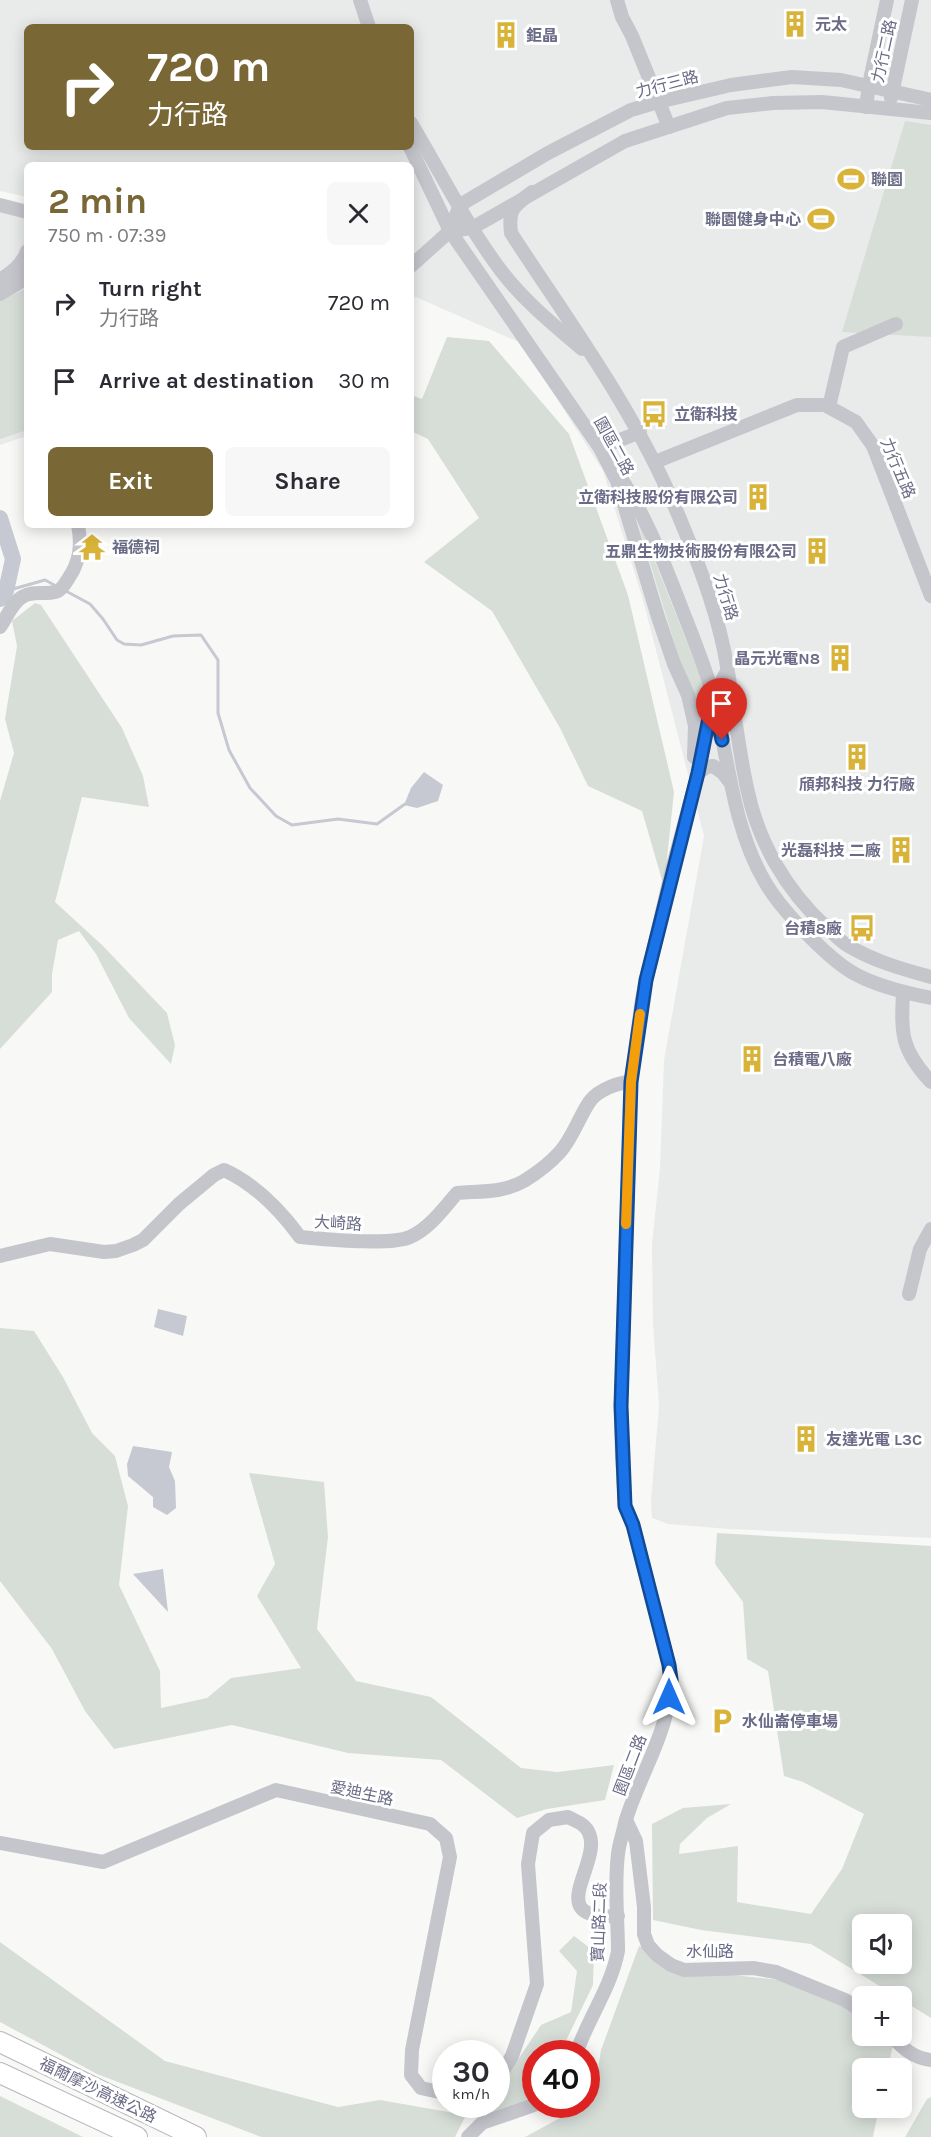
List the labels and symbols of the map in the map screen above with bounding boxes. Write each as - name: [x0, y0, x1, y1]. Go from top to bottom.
- building icon: 元太: [780, 9, 810, 39]
- place label: 元太: [815, 15, 847, 34]
- street label: 力行二路: [868, 18, 900, 84]
- building icon: 鉅晶: [491, 20, 521, 50]
- place label: 鉅晶: [526, 26, 558, 45]
- street label: 力行三路: [634, 67, 700, 101]
- sports icon: 聯園: [836, 164, 866, 194]
- place label: 聯園: [871, 170, 903, 189]
- sports icon: 聯園健身中心: [806, 204, 836, 234]
- place label: 聯園健身中心: [705, 210, 801, 229]
- bus stop icon: 立衛科技: [639, 399, 669, 429]
- place label: 立衛科技: [674, 405, 738, 424]
- street label: 園區二路: [590, 413, 638, 479]
- street label: 力行五路: [877, 435, 919, 501]
- building icon: 立衛科技股份有限公司: [743, 482, 773, 512]
- place label: 立衛科技股份有限公司: [578, 488, 738, 507]
- temple icon: 福德祠: [77, 532, 107, 562]
- building icon: 五鼎生物技術股份有限公司: [802, 536, 832, 566]
- place label: 福德祠: [112, 538, 160, 557]
- place label: 五鼎生物技術股份有限公司: [605, 542, 797, 561]
- street label: 力行路: [710, 571, 742, 623]
- building icon: 晶元光電N8: [825, 643, 855, 673]
- place label: 晶元光電N8: [734, 649, 820, 668]
- pin: [696, 678, 747, 740]
- building icon: 頎邦科技 力行廠: [842, 742, 872, 772]
- place label: 頎邦科技 力行廠: [799, 775, 915, 794]
- building icon: 光磊科技 二廠: [886, 835, 916, 865]
- place label: 光磊科技 二廠: [781, 841, 881, 860]
- bus stop icon: 台積8廠: [847, 913, 877, 943]
- place label: 台積8廠: [784, 919, 842, 938]
- building icon: 台積電八廠: [737, 1044, 767, 1074]
- place label: 台積電八廠: [772, 1050, 852, 1069]
- street label: 大崎路: [314, 1212, 362, 1234]
- building icon: 友達光電 L3C: [791, 1424, 821, 1454]
- place label: 友達光電 L3C: [826, 1430, 922, 1449]
- position arrow: [637, 1665, 701, 1729]
- parking icon: 水仙崙停車場: [707, 1706, 737, 1736]
- place label: 水仙崙停車場: [742, 1712, 838, 1731]
- street label: 園區二路: [610, 1732, 650, 1798]
- street label: 愛迪生路: [329, 1777, 395, 1809]
- street label: 寶山路二段: [588, 1882, 610, 1962]
- street label: 水仙路: [686, 1942, 734, 1961]
- speed limit sign: 40: [522, 2040, 600, 2118]
- street label: 福爾摩沙高速公路: [36, 2053, 160, 2127]

